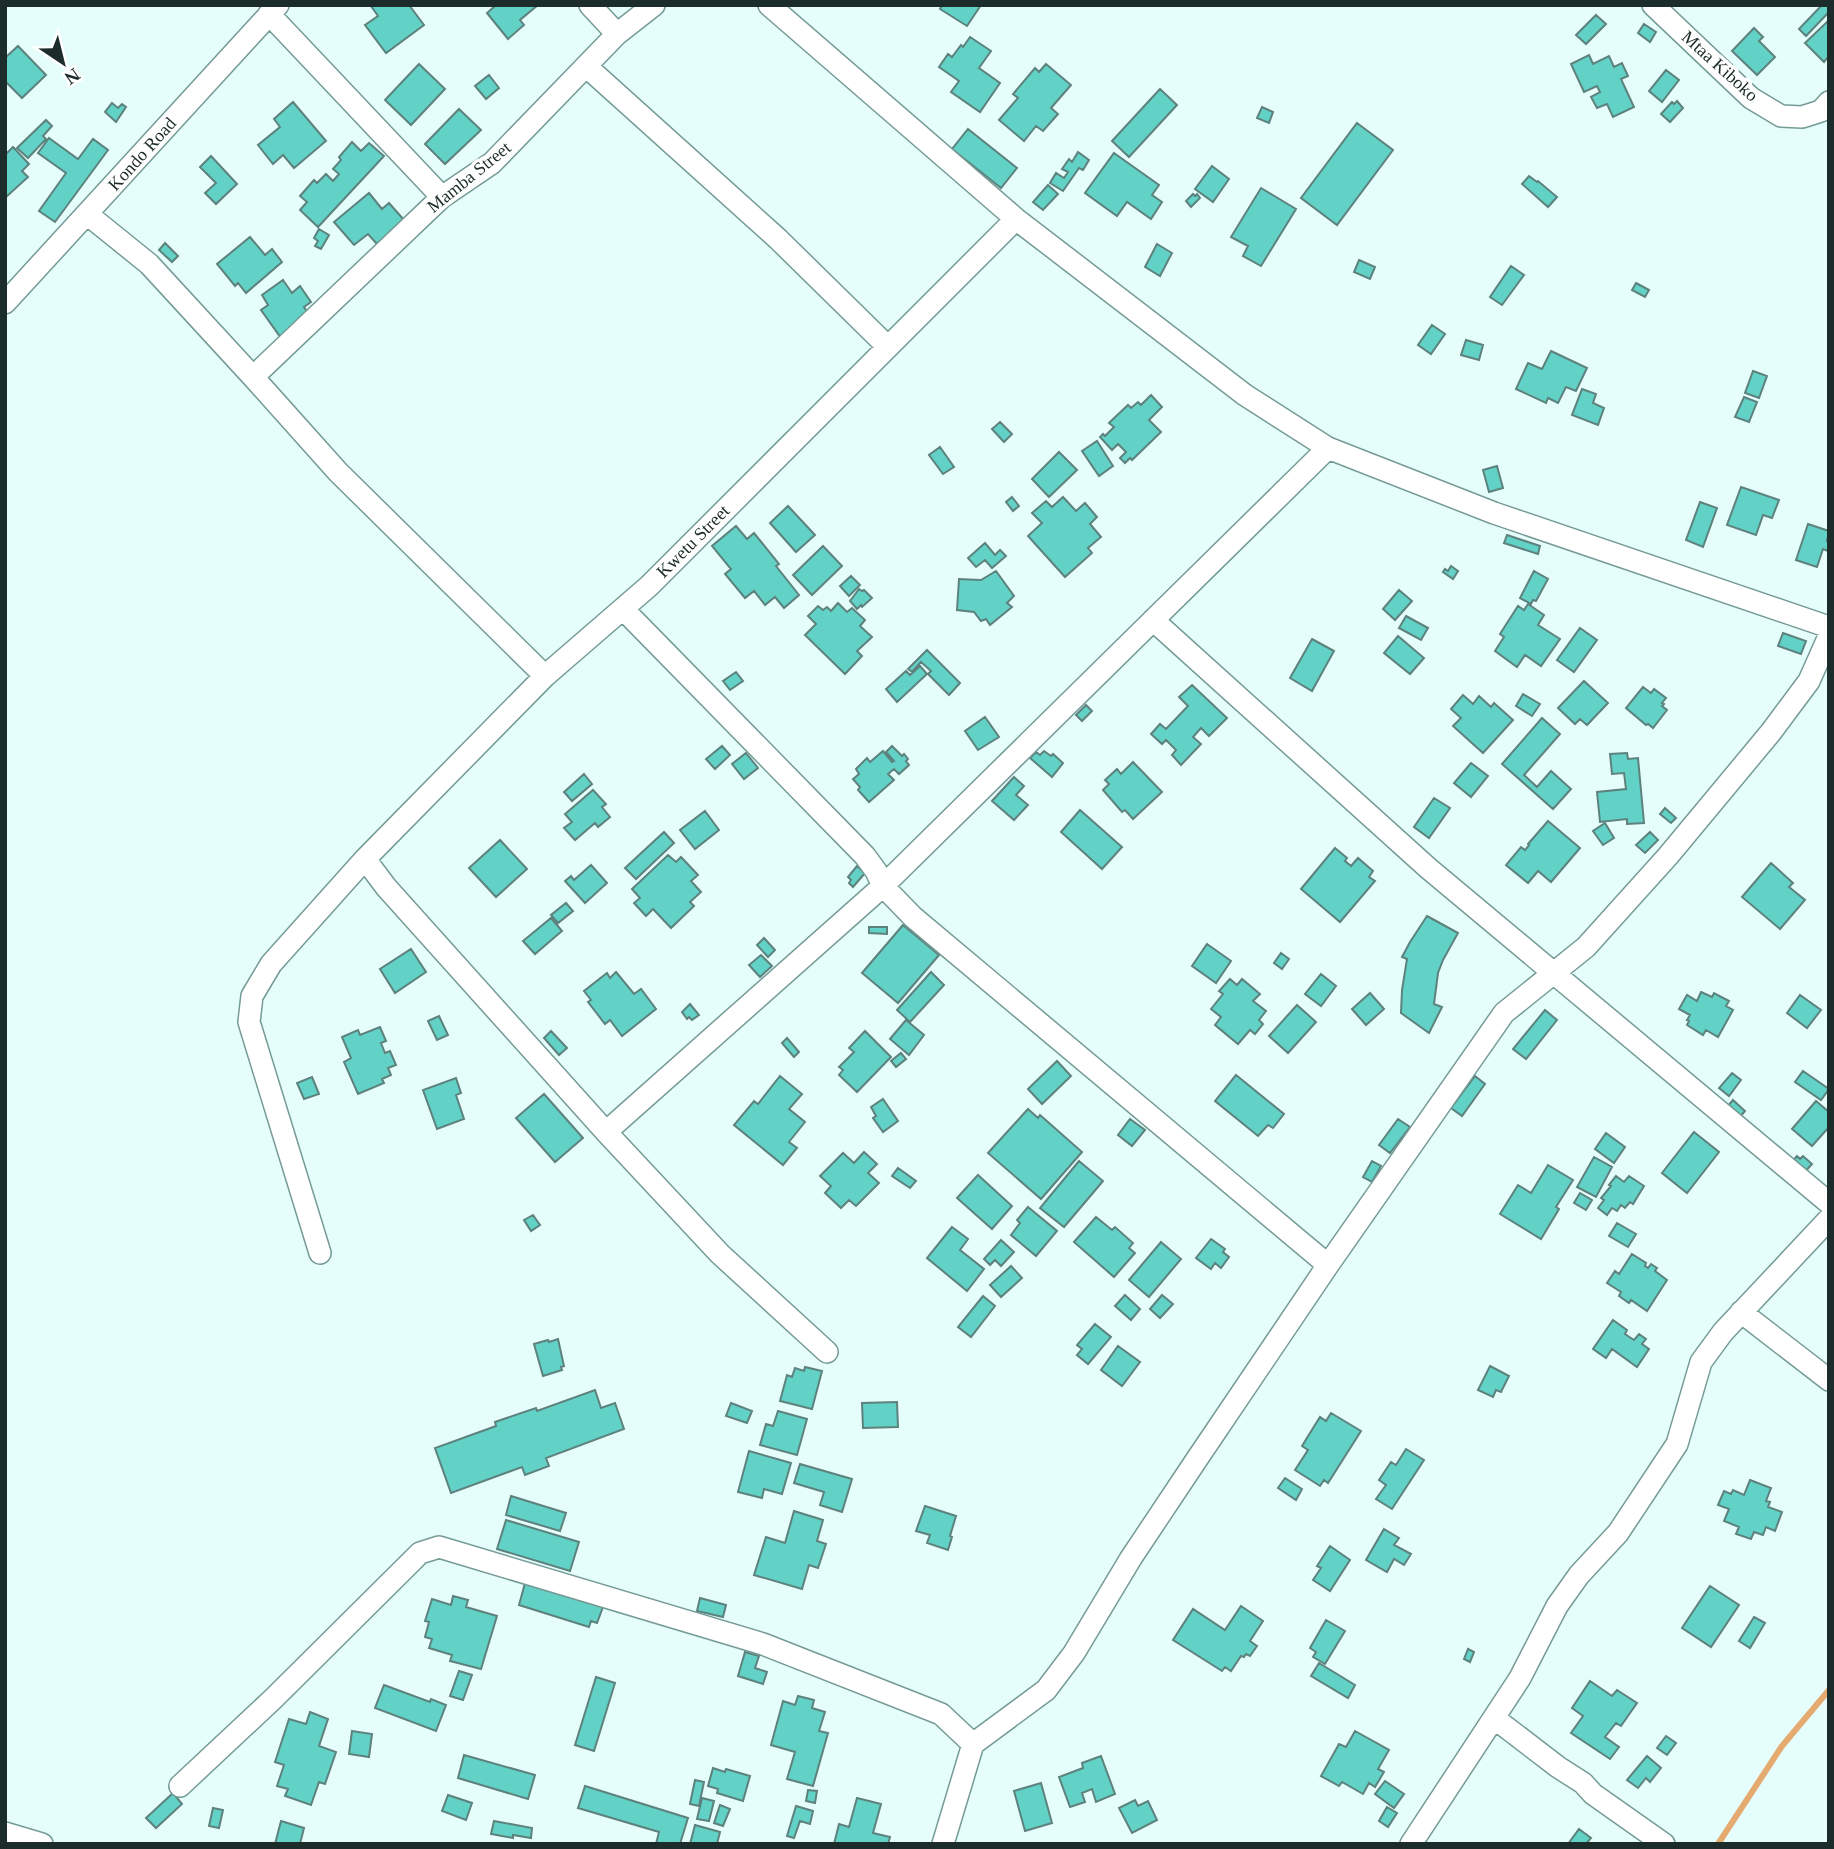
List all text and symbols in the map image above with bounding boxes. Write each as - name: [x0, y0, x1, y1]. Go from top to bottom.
- street label: Mtaa Kiboko: [1678, 27, 1762, 105]
- north arrow: [28, 28, 98, 98]
- text: N: [61, 64, 84, 89]
- street label: Kondo Road: [104, 113, 180, 195]
- street label: Mamba Street: [423, 137, 515, 217]
- street label: Kwetu Street: [653, 501, 733, 581]

